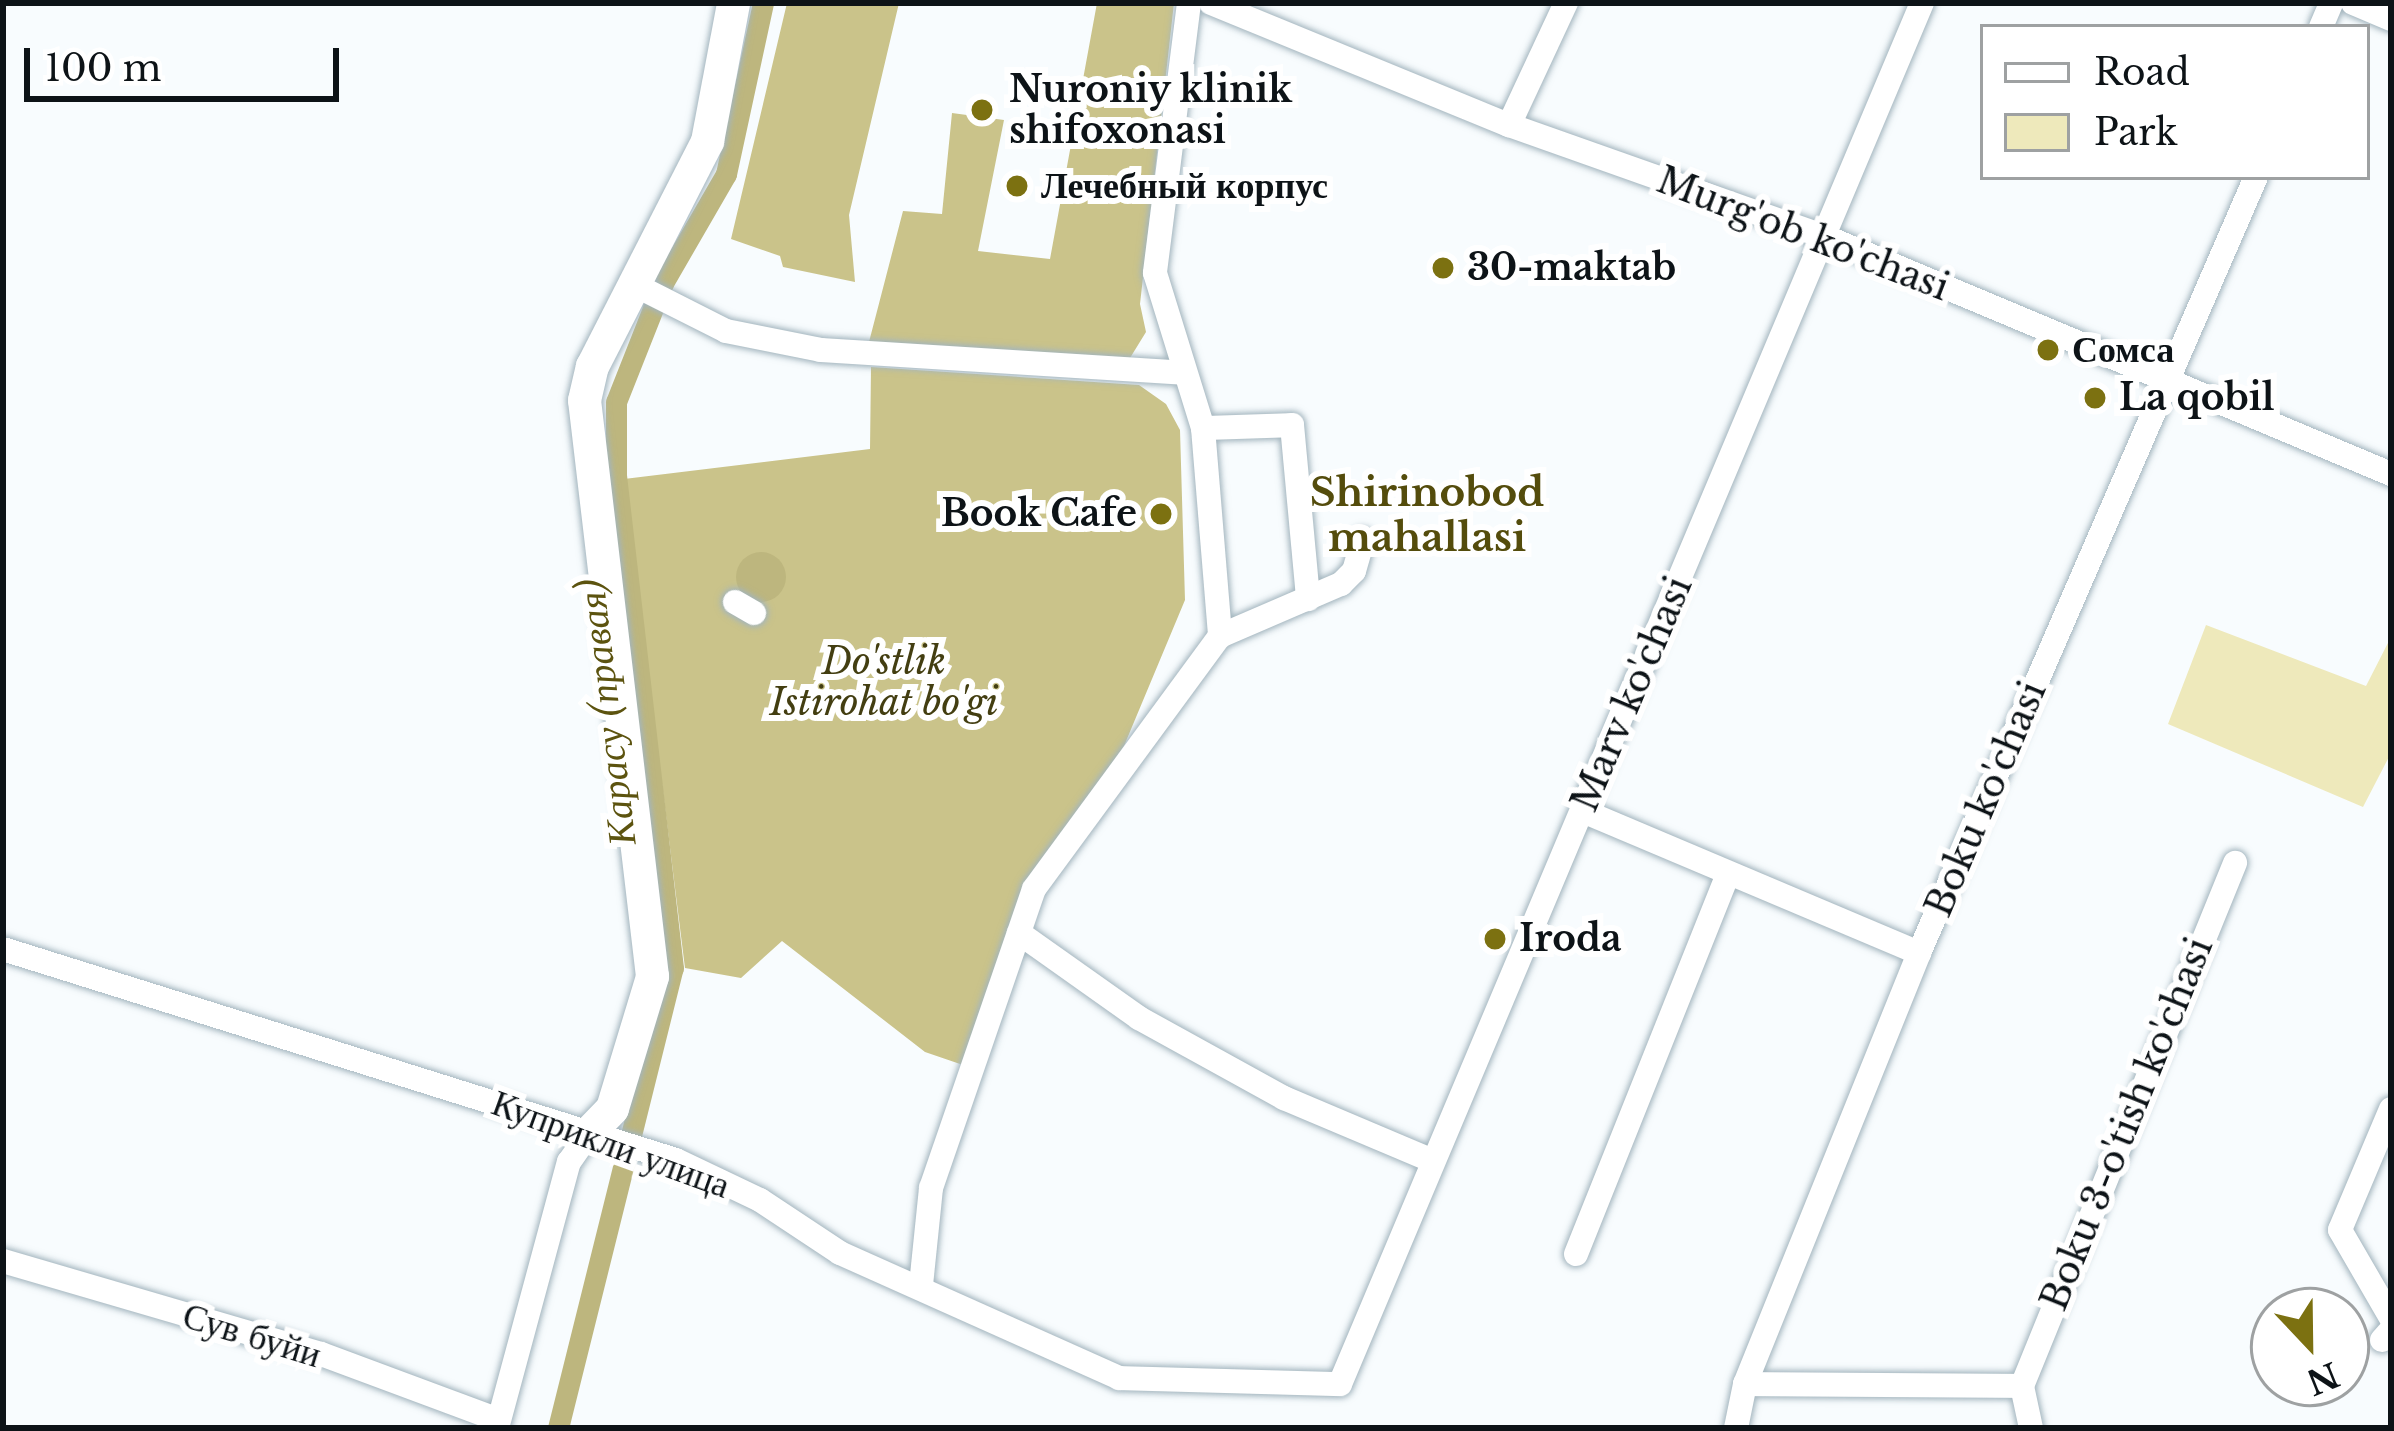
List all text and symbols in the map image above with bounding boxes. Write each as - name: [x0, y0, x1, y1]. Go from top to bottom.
- scale bar: [30, 24, 345, 98]
- legend: [1980, 24, 2370, 180]
- text: 100 m: [45, 46, 161, 91]
- text: Road: [2094, 50, 2190, 95]
- place label: Nuroniy klinik shifoxonasi: [1009, 67, 1293, 152]
- marker: Nuroniy klinik shifoxonasi: [966, 94, 998, 126]
- text: Park: [2094, 110, 2178, 155]
- street label: Murg'ob ko'chasi: [1651, 158, 1955, 310]
- place label: Лечебный корпус: [1041, 164, 1328, 208]
- marker: Лечебный корпус: [1004, 173, 1030, 199]
- place label: 30-maktab: [1467, 246, 1676, 290]
- marker: 30-maktab: [1430, 255, 1456, 281]
- place label: Сомса: [2072, 328, 2174, 372]
- marker: Сомса: [2035, 337, 2061, 363]
- place label: La qobil: [2119, 376, 2274, 420]
- marker: La qobil: [2082, 385, 2108, 411]
- district label: Shirinobod mahallasi: [1310, 471, 1544, 562]
- place label: Book Cafe: [941, 492, 1137, 536]
- marker: Book Cafe: [1148, 501, 1174, 527]
- street label: Marv ko'chasi: [1563, 570, 1701, 818]
- water label: Карасу (правая): [567, 576, 647, 848]
- park label: Do'stlik Istirohat bo'gi: [769, 639, 999, 724]
- street label: Boku ko'chasi: [1917, 675, 2055, 923]
- place label: Iroda: [1519, 917, 1622, 961]
- marker: Iroda: [1482, 926, 1508, 952]
- street label: Boku 3-o'tish ko'chasi: [2032, 932, 2222, 1316]
- street label: Куприкли улица: [486, 1081, 736, 1207]
- north arrow: [2250, 1287, 2370, 1407]
- street label: Сув буйи: [178, 1294, 326, 1376]
- text: N: [2300, 1353, 2345, 1403]

